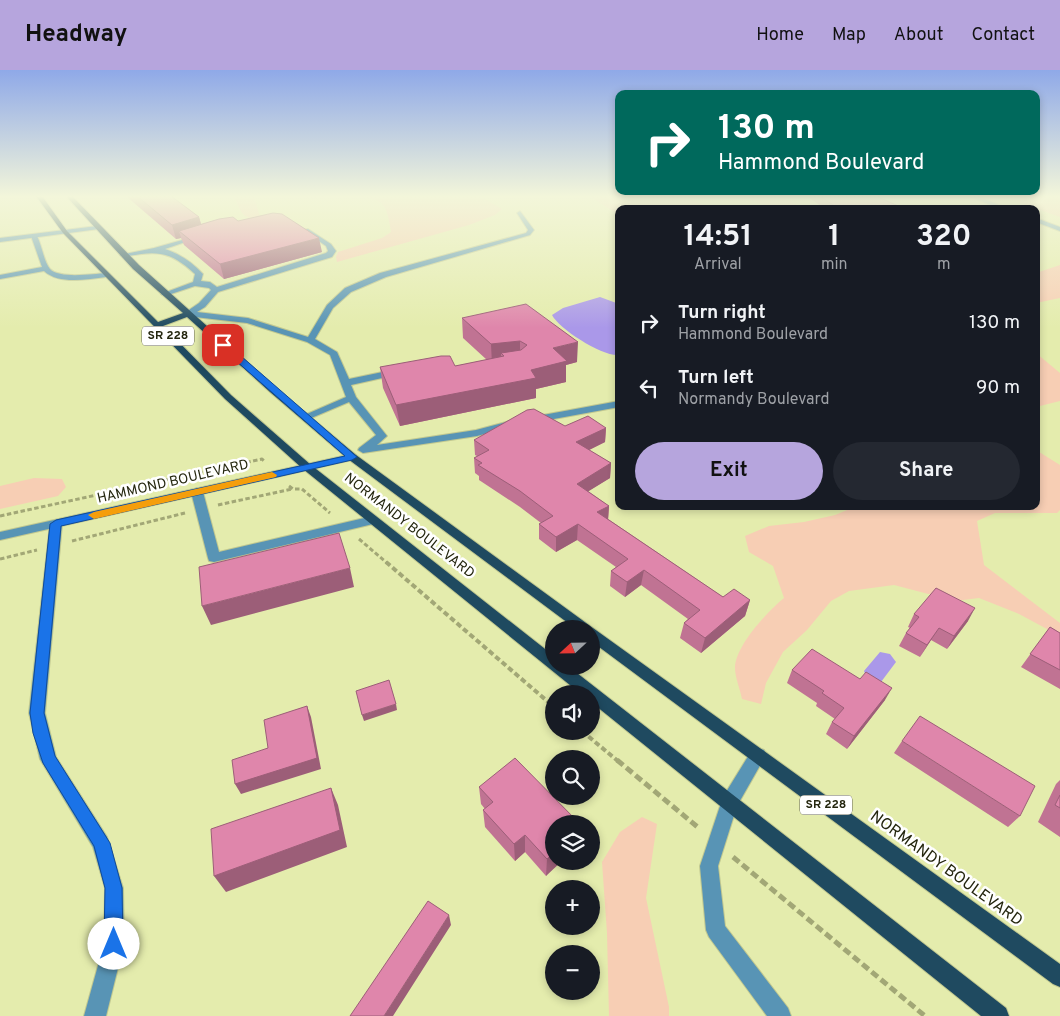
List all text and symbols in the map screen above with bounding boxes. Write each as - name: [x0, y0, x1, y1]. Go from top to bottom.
- text: Headway: [25, 20, 127, 50]
- text: Home: [756, 24, 804, 47]
- text: Map: [832, 24, 866, 47]
- text: About: [894, 24, 943, 47]
- text: Contact: [971, 24, 1035, 47]
- text: 130 m: [718, 107, 815, 151]
- icon: right: [635, 110, 700, 175]
- text: Hammond Boulevard: [718, 150, 924, 177]
- text: 14:51: [683, 219, 752, 256]
- text: 1: [828, 219, 840, 256]
- text: 320: [916, 219, 971, 256]
- text: Arrival: [694, 255, 742, 275]
- text: min: [821, 255, 848, 275]
- text: m: [937, 255, 951, 275]
- text: Turn right: [678, 301, 766, 325]
- icon: right: [635, 309, 663, 337]
- text: 130 m: [969, 311, 1020, 335]
- pin: [202, 324, 244, 366]
- text: Hammond Boulevard: [678, 325, 828, 345]
- road number: SR 228: [142, 326, 194, 346]
- icon: arrive: [209, 331, 237, 359]
- text: Turn left: [678, 366, 754, 390]
- icon: left: [635, 374, 663, 402]
- text: 90 m: [976, 376, 1020, 400]
- text: Normandy Boulevard: [678, 390, 829, 410]
- button: Exit: [635, 442, 823, 500]
- button: Share: [833, 442, 1020, 500]
- street label: HAMMOND BOULEVARD: [96, 456, 250, 508]
- street label: NORMANDY BOULEVARD: [340, 470, 478, 582]
- north arrow: [545, 620, 600, 675]
- map controls: [545, 620, 600, 1000]
- button: sound: [545, 685, 600, 740]
- button: search: [545, 750, 600, 805]
- road number: SR 228: [800, 796, 852, 814]
- street label: NORMANDY BOULEVARD: [866, 807, 1026, 931]
- button: layers: [545, 815, 600, 870]
- button: +: [545, 880, 600, 935]
- position arrow: [87, 917, 139, 969]
- button: −: [545, 945, 600, 1000]

